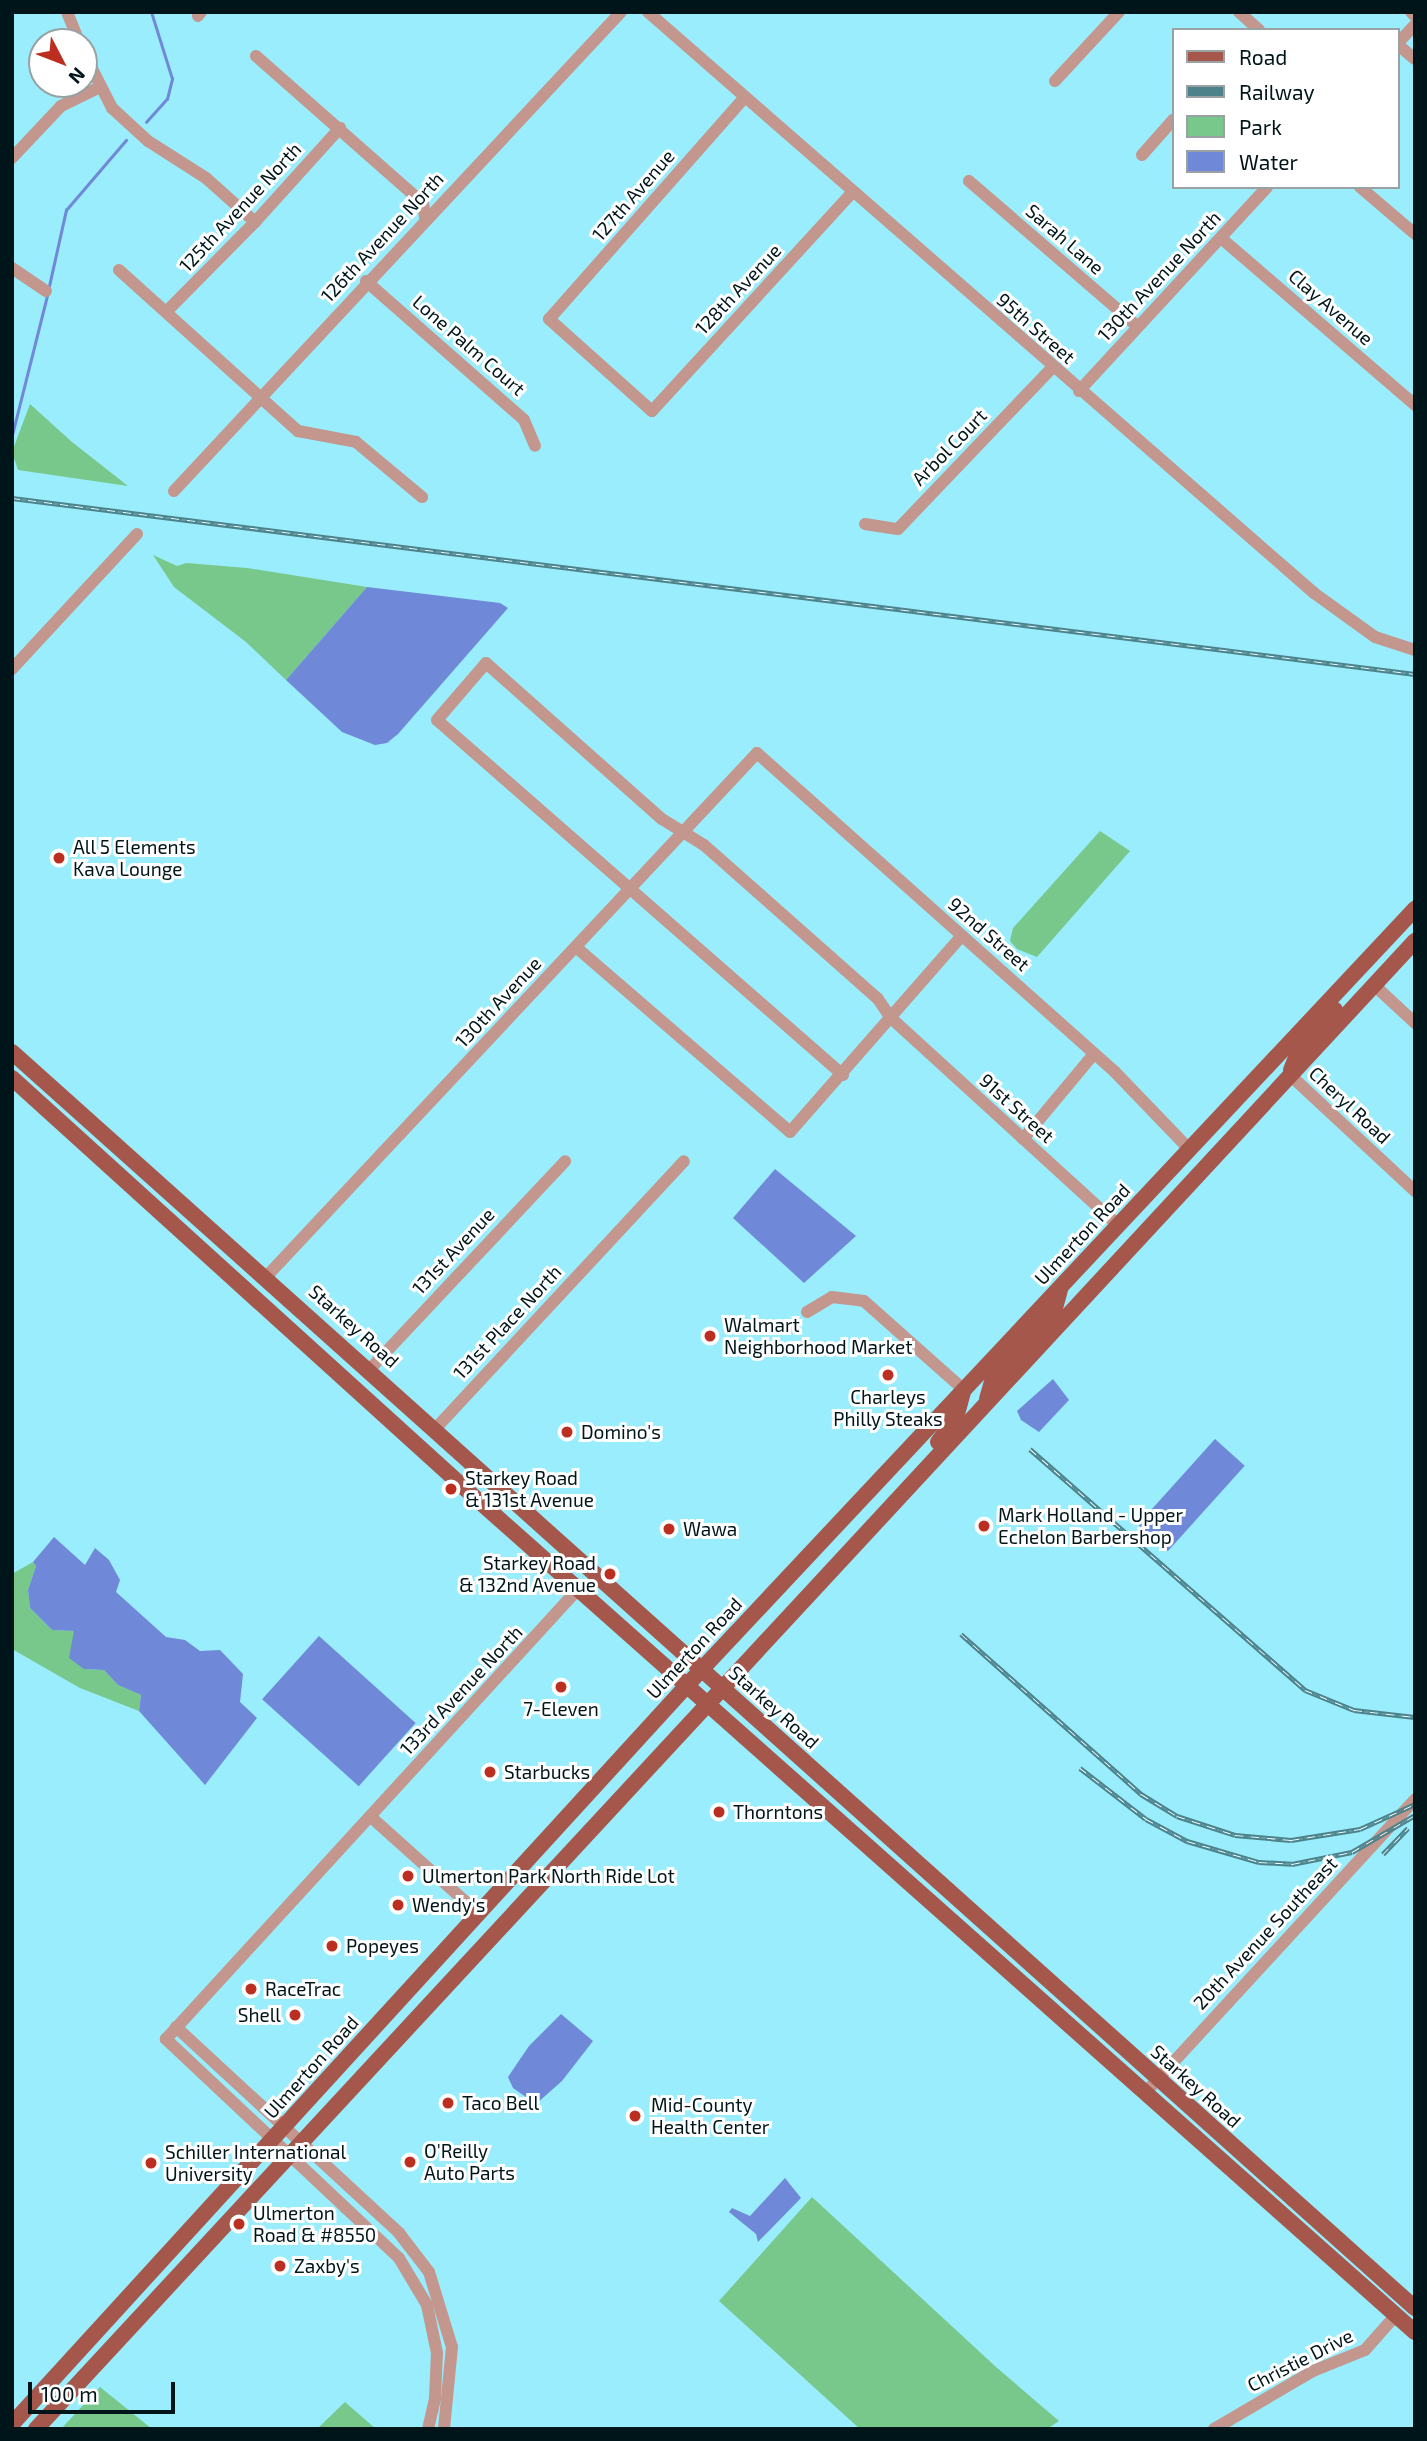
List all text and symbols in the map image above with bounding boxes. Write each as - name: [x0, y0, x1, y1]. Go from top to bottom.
- north arrow: [28, 28, 98, 98]
- legend: [1172, 28, 1399, 189]
- text: Road: [1239, 44, 1287, 69]
- text: N: [64, 63, 91, 89]
- text: Railway: [1239, 79, 1315, 104]
- text: Park: [1239, 114, 1282, 139]
- street label: 125th Avenue North: [174, 137, 306, 277]
- street label: 127th Avenue: [587, 144, 679, 246]
- text: Water: [1239, 149, 1298, 174]
- street label: 126th Avenue North: [316, 167, 448, 307]
- street label: Sarah Lane: [1021, 199, 1109, 279]
- street label: 130th Avenue North: [1093, 206, 1225, 346]
- street label: 128th Avenue: [690, 239, 786, 339]
- street label: Clay Avenue: [1284, 264, 1378, 350]
- street label: 95th Street: [992, 288, 1080, 368]
- street label: Lone Palm Court: [408, 290, 530, 400]
- street label: Arbol Court: [907, 404, 991, 490]
- place label: All 5 Elements Kava Lounge: [73, 836, 196, 880]
- marker: All 5 Elements Kava Lounge: [51, 850, 67, 866]
- street label: 92nd Street: [944, 892, 1034, 976]
- street label: 130th Avenue: [450, 952, 546, 1052]
- street label: Cheryl Road: [1304, 1061, 1396, 1149]
- street label: 91st Street: [975, 1069, 1059, 1147]
- street label: Ulmerton Road: [1029, 1179, 1135, 1289]
- street label: 131st Avenue: [407, 1203, 499, 1299]
- street label: 131st Place North: [448, 1260, 566, 1384]
- street label: Starkey Road: [304, 1280, 404, 1372]
- place label: Walmart Neighborhood Market: [724, 1314, 912, 1358]
- marker: Walmart Neighborhood Market: [702, 1328, 718, 1344]
- marker: Charleys Philly Steaks: [880, 1367, 896, 1383]
- place label: Charleys Philly Steaks: [833, 1386, 943, 1430]
- place label: Domino's: [581, 1421, 661, 1443]
- marker: Domino's: [559, 1424, 575, 1440]
- place label: Starkey Road & 131st Avenue: [465, 1467, 594, 1511]
- marker: Starkey Road & 131st Avenue: [443, 1481, 459, 1497]
- place label: Mark Holland - Upper Echelon Barbershop: [998, 1504, 1183, 1548]
- place label: Wawa: [683, 1518, 737, 1540]
- marker: Mark Holland - Upper Echelon Barbershop: [976, 1518, 992, 1534]
- marker: Wawa: [661, 1521, 677, 1537]
- place label: Starkey Road & 132nd Avenue: [458, 1552, 596, 1596]
- marker: Starkey Road & 132nd Avenue: [602, 1566, 618, 1582]
- street label: Ulmerton Road: [641, 1593, 747, 1703]
- street label: 133rd Avenue North: [395, 1620, 527, 1760]
- street label: Starkey Road: [724, 1661, 824, 1753]
- marker: 7-Eleven: [553, 1679, 569, 1695]
- place label: 7-Eleven: [523, 1698, 599, 1720]
- place label: Starbucks: [504, 1761, 590, 1783]
- marker: Starbucks: [482, 1764, 498, 1780]
- place label: Thorntons: [733, 1801, 823, 1823]
- marker: Thorntons: [711, 1804, 727, 1820]
- street label: 20th Avenue Southeast: [1188, 1852, 1342, 2014]
- place label: Ulmerton Park North Ride Lot: [422, 1865, 675, 1887]
- marker: Ulmerton Park North Ride Lot: [400, 1868, 416, 1884]
- place label: Wendy's: [412, 1894, 485, 1916]
- marker: Wendy's: [390, 1897, 406, 1913]
- place label: Popeyes: [346, 1935, 419, 1957]
- marker: Popeyes: [324, 1938, 340, 1954]
- place label: RaceTrac: [265, 1978, 341, 2000]
- marker: RaceTrac: [243, 1981, 259, 1997]
- place label: Shell: [238, 2004, 281, 2026]
- marker: Shell: [287, 2007, 303, 2023]
- street label: Ulmerton Road: [259, 2011, 363, 2123]
- street label: Starkey Road: [1146, 2040, 1246, 2132]
- place label: Taco Bell: [462, 2092, 539, 2114]
- place label: Mid-County Health Center: [651, 2094, 769, 2138]
- marker: Taco Bell: [440, 2095, 456, 2111]
- marker: Mid-County Health Center: [625, 2106, 645, 2126]
- place label: O'Reilly Auto Parts: [424, 2140, 515, 2184]
- place label: Schiller International University: [165, 2141, 346, 2185]
- marker: O'Reilly Auto Parts: [402, 2154, 418, 2170]
- marker: Schiller International University: [143, 2155, 159, 2171]
- place label: Ulmerton Road & #8550: [253, 2202, 376, 2246]
- marker: Ulmerton Road & #8550: [231, 2216, 247, 2232]
- place label: Zaxby's: [294, 2255, 360, 2277]
- marker: Zaxby's: [272, 2258, 288, 2274]
- street label: Christie Drive: [1243, 2324, 1357, 2396]
- scale bar: [32, 2368, 178, 2412]
- text: 100 m: [41, 2381, 98, 2406]

